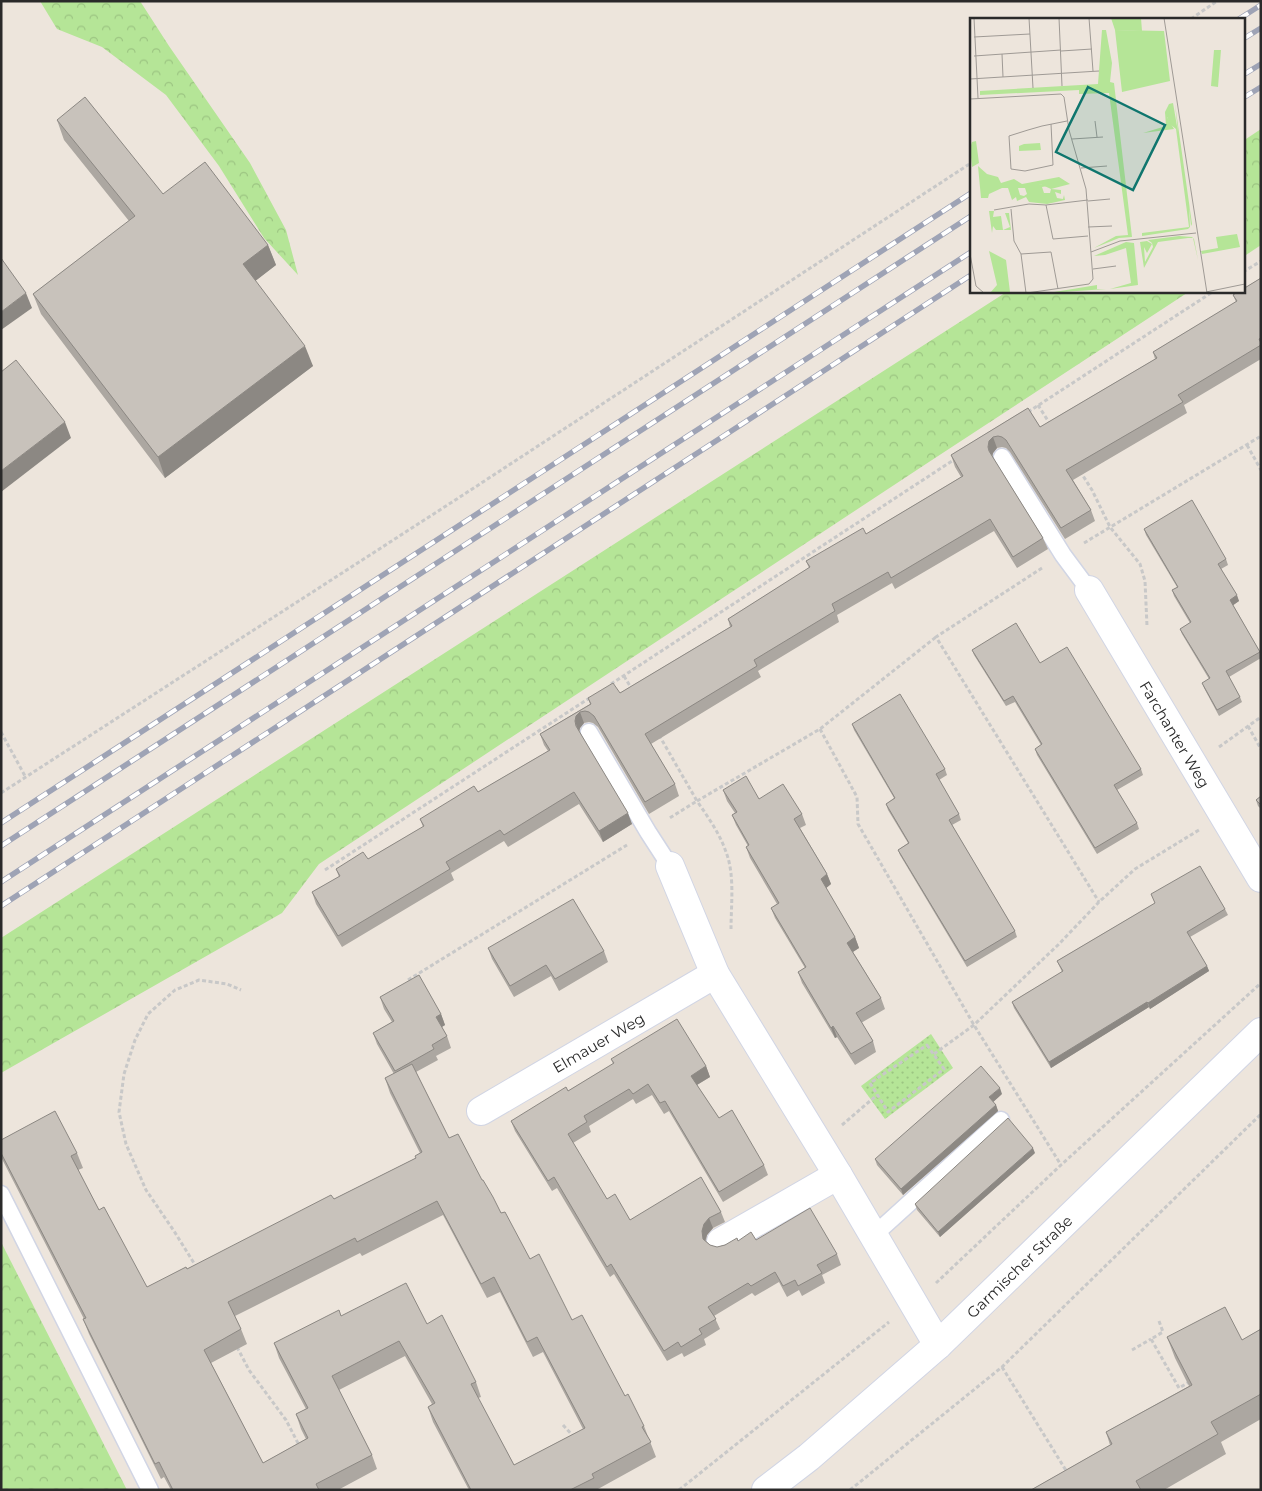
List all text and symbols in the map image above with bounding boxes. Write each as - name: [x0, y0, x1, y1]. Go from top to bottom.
- inset map: [970, 18, 1244, 292]
- street label: Farchanter Weg: [1136, 677, 1214, 791]
- street label: Elmauer Weg: [549, 1008, 648, 1077]
- street label: Garmischer Straße: [962, 1211, 1076, 1322]

